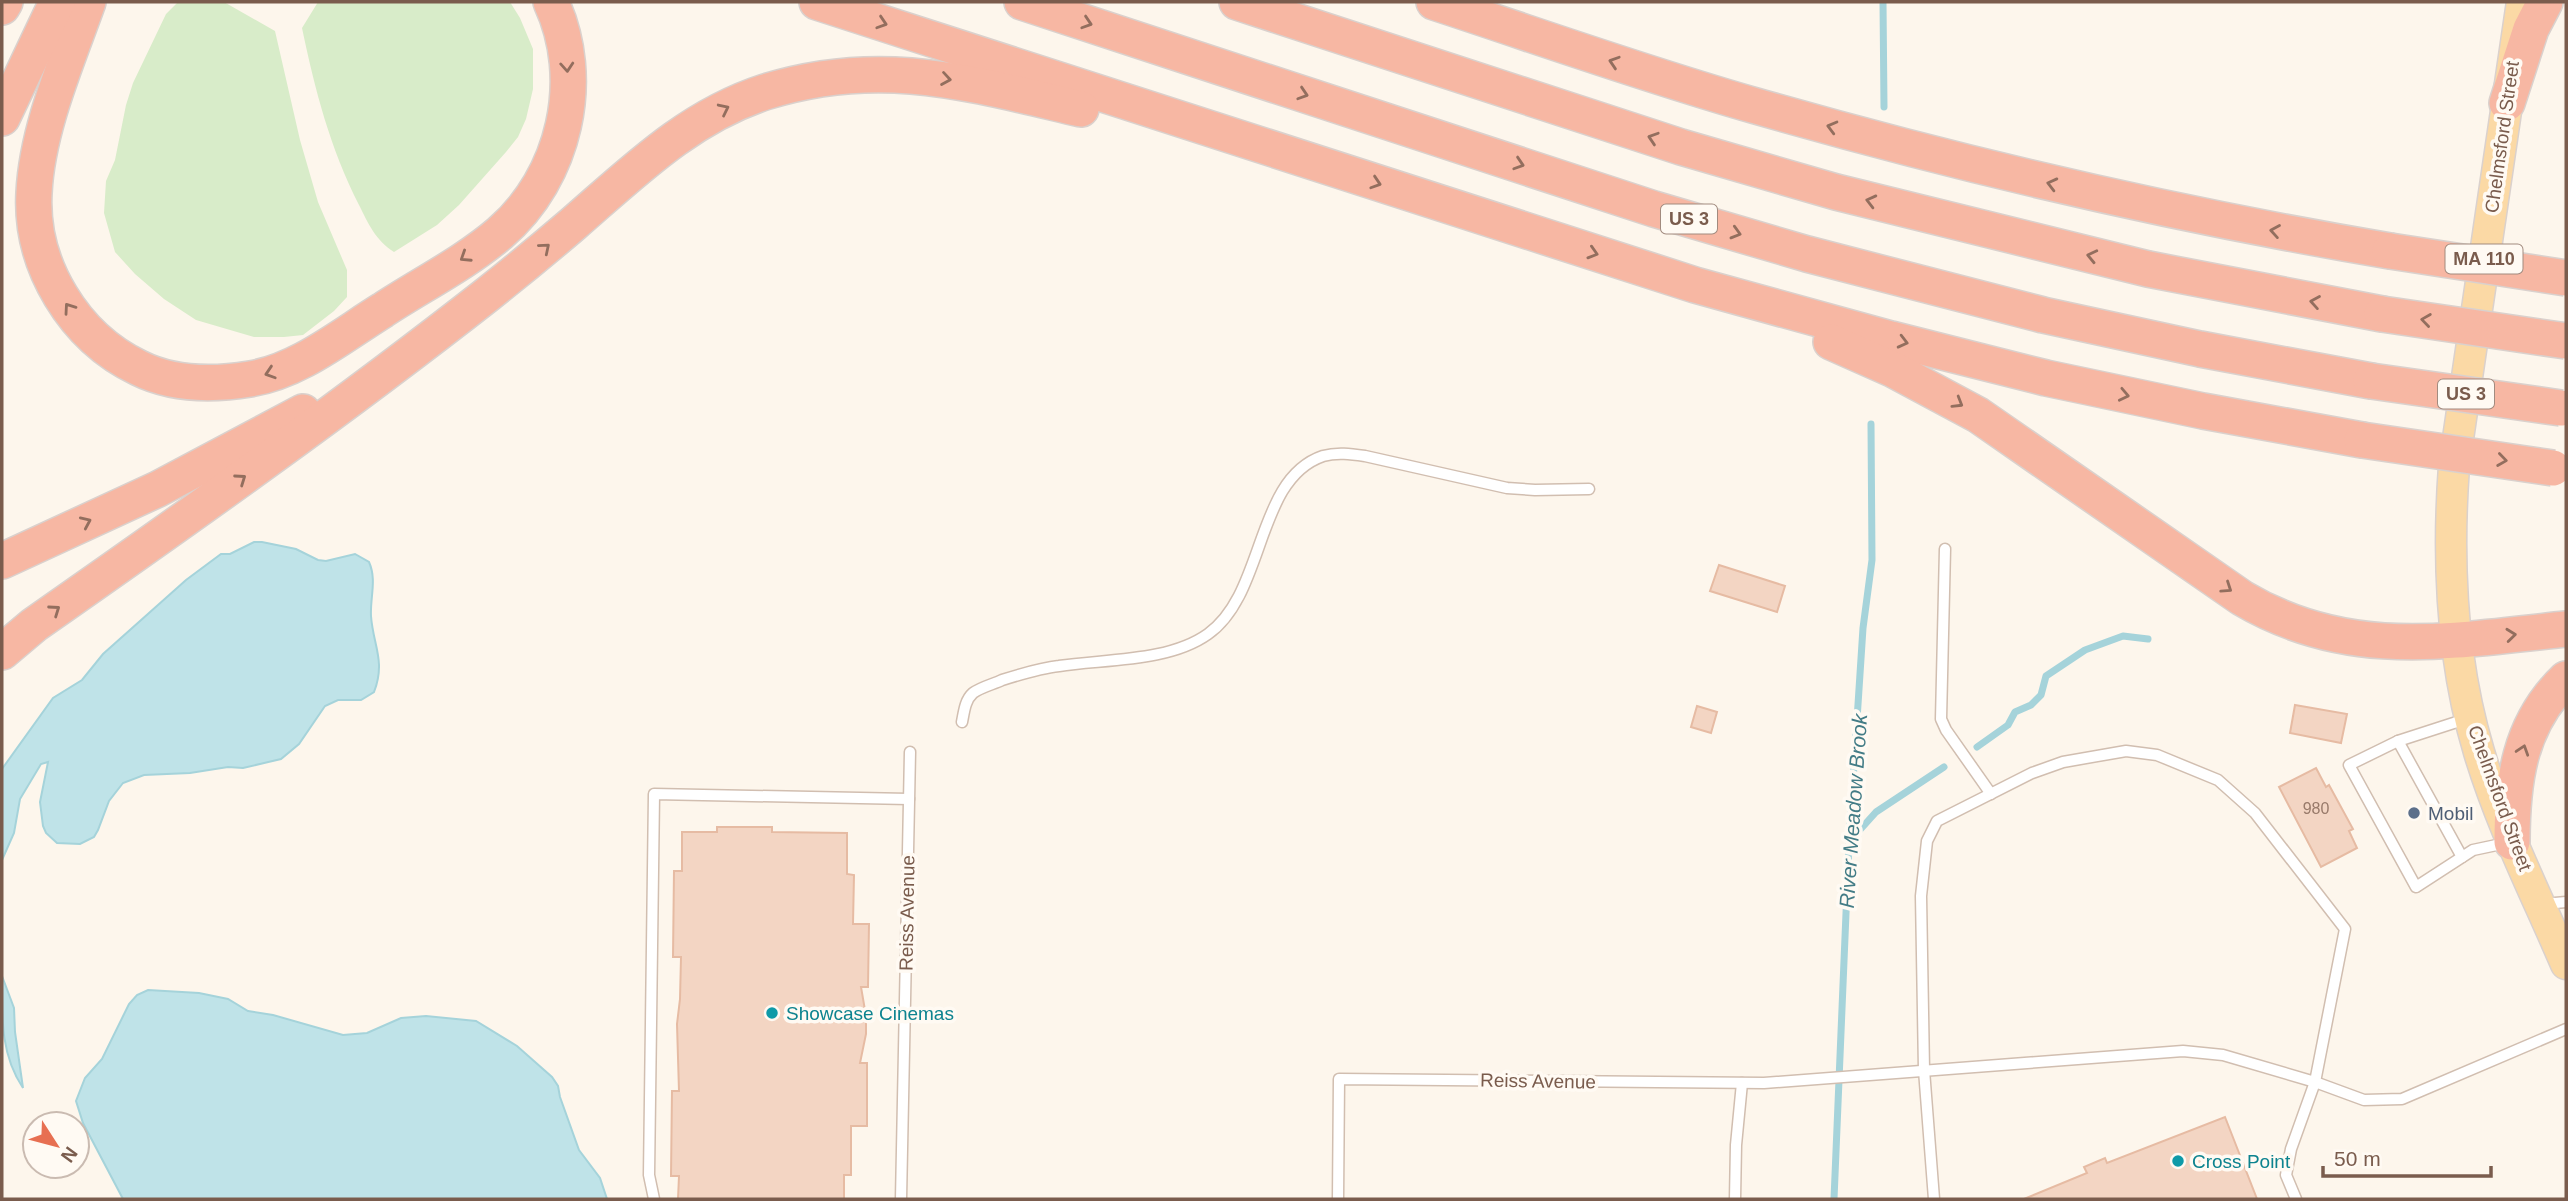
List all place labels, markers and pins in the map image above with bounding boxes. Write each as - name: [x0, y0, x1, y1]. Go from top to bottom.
- place label: Mobil: [2428, 803, 2473, 824]
- marker: Mobil: [2406, 805, 2422, 821]
- place label: Showcase Cinemas: [786, 1003, 954, 1024]
- marker: Showcase Cinemas: [764, 1005, 780, 1021]
- place label: Cross Point: [2192, 1151, 2291, 1172]
- marker: Cross Point: [2170, 1153, 2186, 1169]

